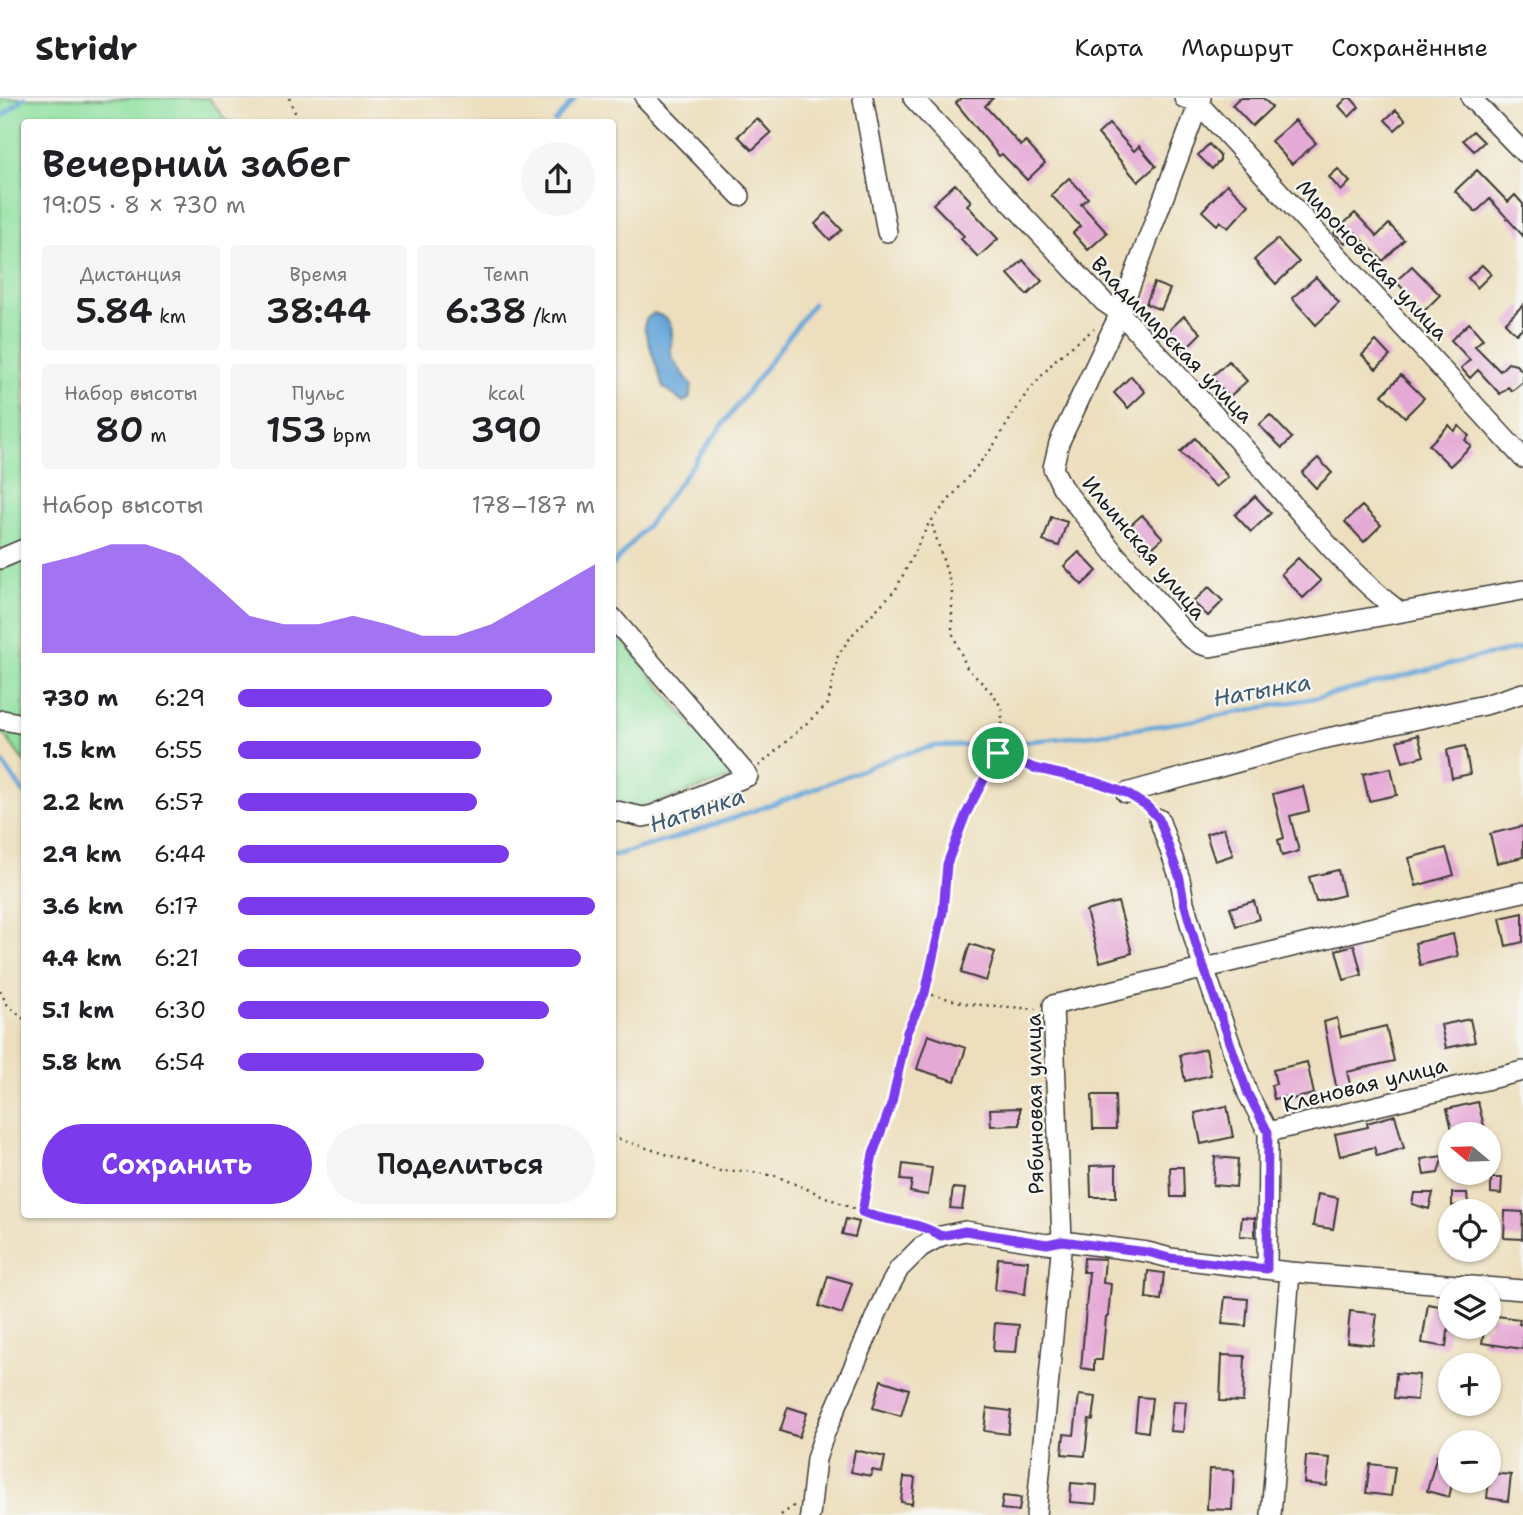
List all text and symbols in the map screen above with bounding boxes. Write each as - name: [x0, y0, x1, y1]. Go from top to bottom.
- text: Stridr: [35, 26, 138, 71]
- text: Карта: [1075, 32, 1143, 64]
- text: Маршрут: [1181, 32, 1293, 64]
- text: Сохранённые: [1331, 32, 1488, 64]
- text: Вечерний забег: [42, 138, 350, 189]
- button: share: [521, 142, 595, 216]
- street label: Мироновская улица: [1290, 173, 1454, 347]
- text: 19:05 · 8 × 730 m: [42, 190, 246, 220]
- street label: Владимирская улица: [1085, 250, 1259, 430]
- text: Дистанция: [80, 262, 182, 287]
- text: Время: [290, 262, 347, 287]
- text: Темп: [483, 262, 529, 287]
- text: 5.84: [76, 287, 153, 334]
- text: 38:44: [266, 287, 371, 334]
- text: 6:38: [445, 287, 527, 334]
- text: km: [153, 304, 186, 329]
- text: /km: [527, 304, 567, 329]
- text: Набор высоты: [64, 381, 197, 406]
- text: Пульс: [292, 381, 345, 406]
- text: kcal: [488, 381, 525, 406]
- text: 80: [95, 406, 144, 453]
- text: 153: [266, 406, 326, 453]
- text: 390: [470, 406, 542, 453]
- text: m: [144, 423, 167, 448]
- text: bpm: [326, 423, 371, 448]
- street label: Ильинская улица: [1076, 470, 1212, 626]
- text: Набор высоты: [42, 490, 203, 520]
- text: 178–187 m: [472, 490, 595, 520]
- water label: Натынка: [1211, 667, 1313, 713]
- text: 730 m: [42, 683, 118, 713]
- text: 6:29: [154, 683, 205, 713]
- pin: [968, 723, 1028, 783]
- icon: arrive: [979, 734, 1017, 772]
- text: 1.5 km: [42, 735, 116, 765]
- text: 6:55: [154, 735, 203, 765]
- water label: Натынка: [645, 780, 749, 840]
- text: 2.2 km: [42, 787, 124, 817]
- text: 6:57: [154, 787, 204, 817]
- text: 2.9 km: [42, 839, 121, 869]
- text: 6:44: [154, 839, 206, 869]
- text: 3.6 km: [42, 891, 123, 921]
- text: 6:17: [154, 891, 199, 921]
- text: 4.4 km: [42, 943, 122, 973]
- text: 6:21: [154, 943, 199, 973]
- text: 5.1 km: [42, 995, 114, 1025]
- text: 6:30: [154, 995, 206, 1025]
- street label: Рябиновая улица: [1019, 1013, 1051, 1195]
- text: 5.8 km: [42, 1047, 121, 1077]
- text: 6:54: [154, 1047, 205, 1077]
- street label: Кленовая улица: [1280, 1051, 1450, 1119]
- north arrow: [1438, 1122, 1502, 1185]
- map controls: [1438, 1122, 1501, 1493]
- button: Сохранить: [42, 1124, 312, 1204]
- button: Поделиться: [326, 1124, 595, 1204]
- button: locate: [1438, 1199, 1501, 1262]
- button: layers: [1438, 1276, 1501, 1339]
- button: +: [1438, 1353, 1501, 1416]
- button: −: [1438, 1430, 1501, 1493]

